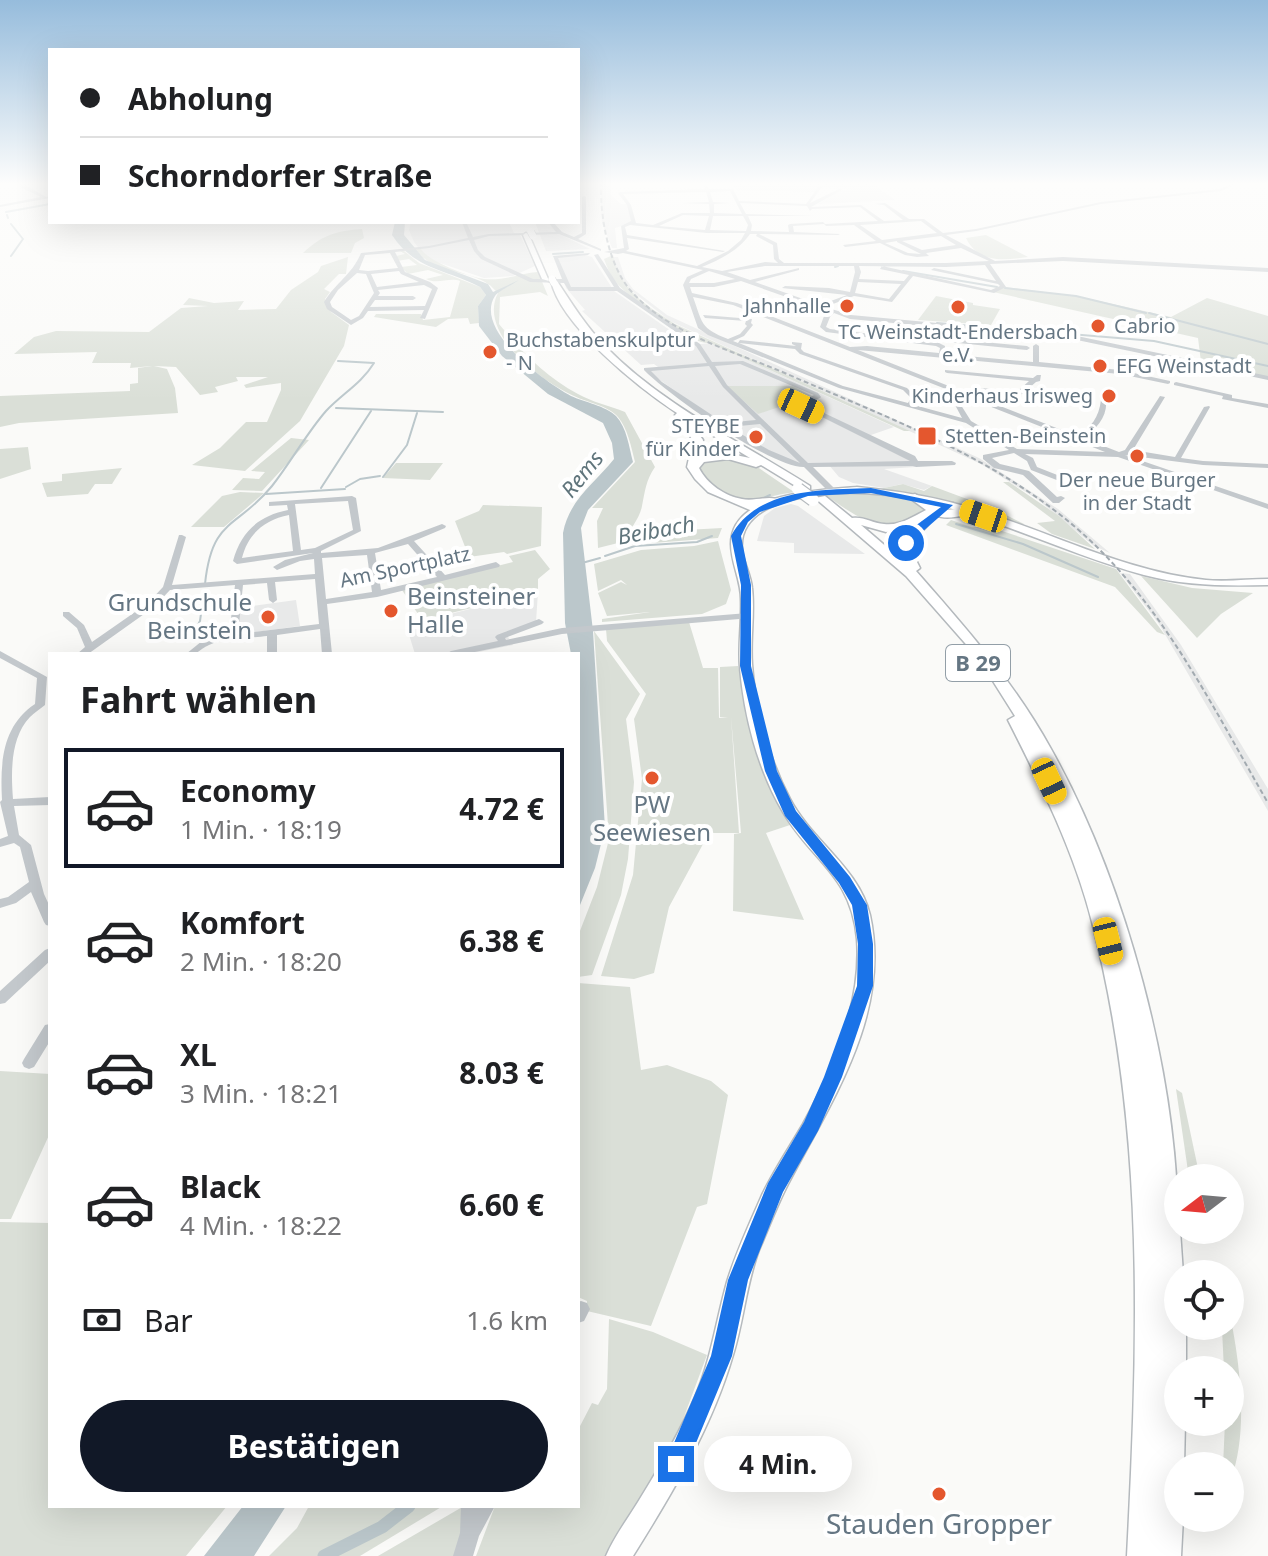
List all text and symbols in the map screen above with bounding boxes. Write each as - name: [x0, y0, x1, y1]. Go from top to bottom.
- text: Abholung: [128, 78, 273, 119]
- text: Schorndorfer Straße: [128, 155, 432, 196]
- place label: Jahnhalle: [742, 292, 831, 319]
- marker: Jahnhalle: [838, 297, 856, 315]
- marker: TC Weinstadt-Endersbach e.V.: [949, 298, 967, 316]
- place label: Cabrio: [1114, 312, 1176, 339]
- marker: Cabrio: [1089, 317, 1107, 335]
- place label: TC Weinstadt-Endersbach e.V.: [838, 318, 1078, 368]
- place label: Buchstabenskulptur - N: [506, 326, 695, 376]
- marker: Buchstabenskulptur - N: [481, 343, 499, 361]
- place label: EFG Weinstadt: [1116, 352, 1252, 379]
- marker: EFG Weinstadt: [1091, 357, 1109, 375]
- place label: Kinderhaus Irisweg: [911, 382, 1093, 409]
- car: [774, 385, 828, 427]
- marker: Kinderhaus Irisweg: [1100, 387, 1118, 405]
- place label: STEYBE für Kinder: [646, 412, 740, 462]
- place label: Stetten-Beinstein: [945, 422, 1106, 449]
- marker: Stetten-Beinstein: [916, 425, 938, 447]
- marker: STEYBE für Kinder: [747, 428, 765, 446]
- water label: Rems: [553, 443, 610, 503]
- marker: Der neue Burger in der Stadt: [1128, 447, 1146, 465]
- place label: Der neue Burger in der Stadt: [1058, 466, 1216, 516]
- car: [956, 497, 1010, 535]
- water label: Beibach: [615, 507, 697, 551]
- route start: [888, 525, 924, 561]
- street label: Am Sportplatz: [337, 539, 473, 594]
- place label: Beinsteiner Halle: [407, 579, 535, 640]
- place label: Grundschule Beinstein: [108, 585, 252, 646]
- marker: Beinsteiner Halle: [382, 602, 400, 620]
- marker: Grundschule Beinstein: [259, 608, 277, 626]
- road number: B 29: [946, 645, 1010, 681]
- text: Fahrt wählen: [80, 675, 317, 724]
- car: [1028, 754, 1070, 808]
- marker: PW Seewiesen: [643, 769, 661, 787]
- text: Economy: [180, 770, 316, 811]
- icon: car: [84, 772, 156, 844]
- place label: PW Seewiesen: [593, 787, 711, 848]
- text: 4.72 €: [459, 788, 544, 829]
- text: 1 Min. · 18:19: [180, 811, 342, 847]
- text: Komfort: [180, 902, 305, 943]
- icon: car: [84, 904, 156, 976]
- car: [1091, 915, 1125, 967]
- text: 6.38 €: [459, 920, 544, 961]
- text: 2 Min. · 18:20: [180, 943, 342, 979]
- text: XL: [180, 1034, 217, 1075]
- icon: car: [84, 1036, 156, 1108]
- text: 8.03 €: [459, 1052, 544, 1093]
- text: 3 Min. · 18:21: [180, 1075, 342, 1111]
- north arrow: [1164, 1164, 1244, 1244]
- map controls: [1164, 1164, 1244, 1532]
- text: Black: [180, 1166, 261, 1207]
- icon: car: [84, 1168, 156, 1240]
- text: 6.60 €: [459, 1184, 544, 1225]
- text: 4 Min. · 18:22: [180, 1207, 342, 1243]
- button: locate: [1164, 1260, 1244, 1340]
- icon: cash: [80, 1298, 124, 1342]
- text: Bar: [144, 1300, 193, 1341]
- text: 1.6 km: [466, 1302, 548, 1338]
- button: +: [1164, 1356, 1244, 1436]
- button: Bestätigen: [80, 1400, 548, 1492]
- callout: 4 Min.: [704, 1436, 852, 1492]
- route end: [658, 1446, 694, 1482]
- text: 4 Min.: [739, 1446, 817, 1482]
- button: −: [1164, 1452, 1244, 1532]
- marker: Stauden Gropper: [930, 1485, 948, 1503]
- place label: Stauden Gropper: [826, 1504, 1053, 1542]

